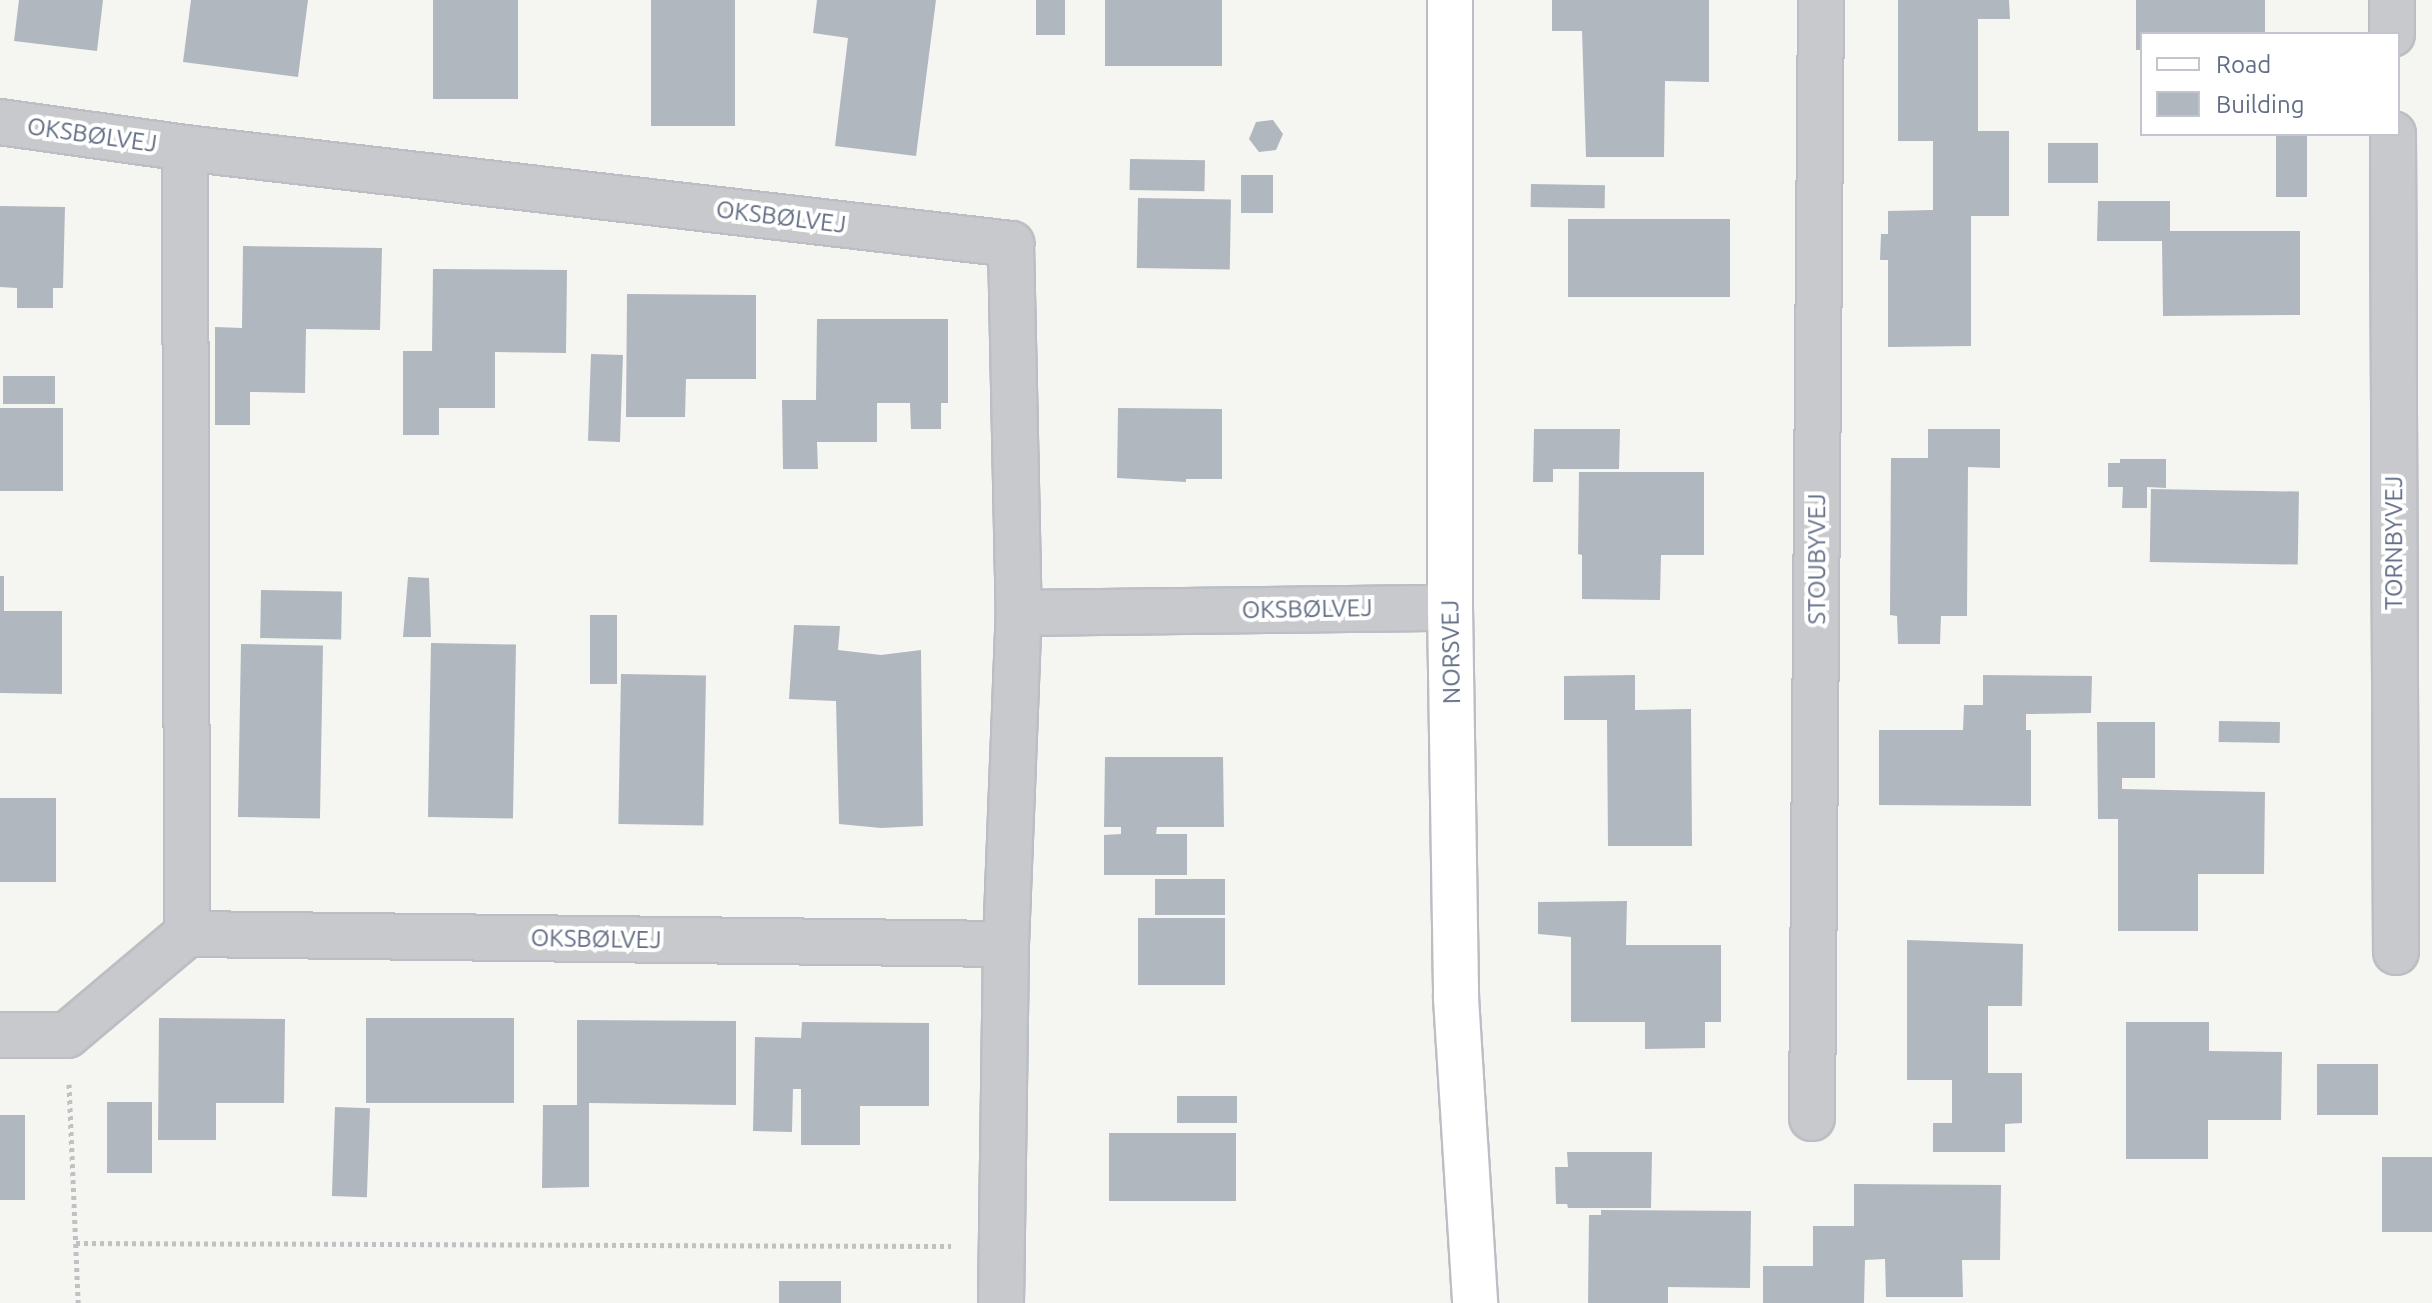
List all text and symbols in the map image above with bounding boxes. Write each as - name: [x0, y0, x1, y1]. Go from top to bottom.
- legend: [2140, 32, 2400, 136]
- text: Road: [2216, 51, 2271, 78]
- text: Building: [2216, 91, 2304, 118]
- street label: OKSBØLVEJ: [25, 112, 159, 158]
- street label: OKSBØLVEJ: [714, 195, 848, 239]
- street label: TORNBYVEJ: [2380, 476, 2408, 610]
- street label: STOUBYVEJ: [1803, 494, 1831, 624]
- street label: OKSBØLVEJ: [1241, 593, 1373, 625]
- street label: NORSVEJ: [1436, 600, 1466, 704]
- street label: OKSBØLVEJ: [530, 923, 662, 955]

